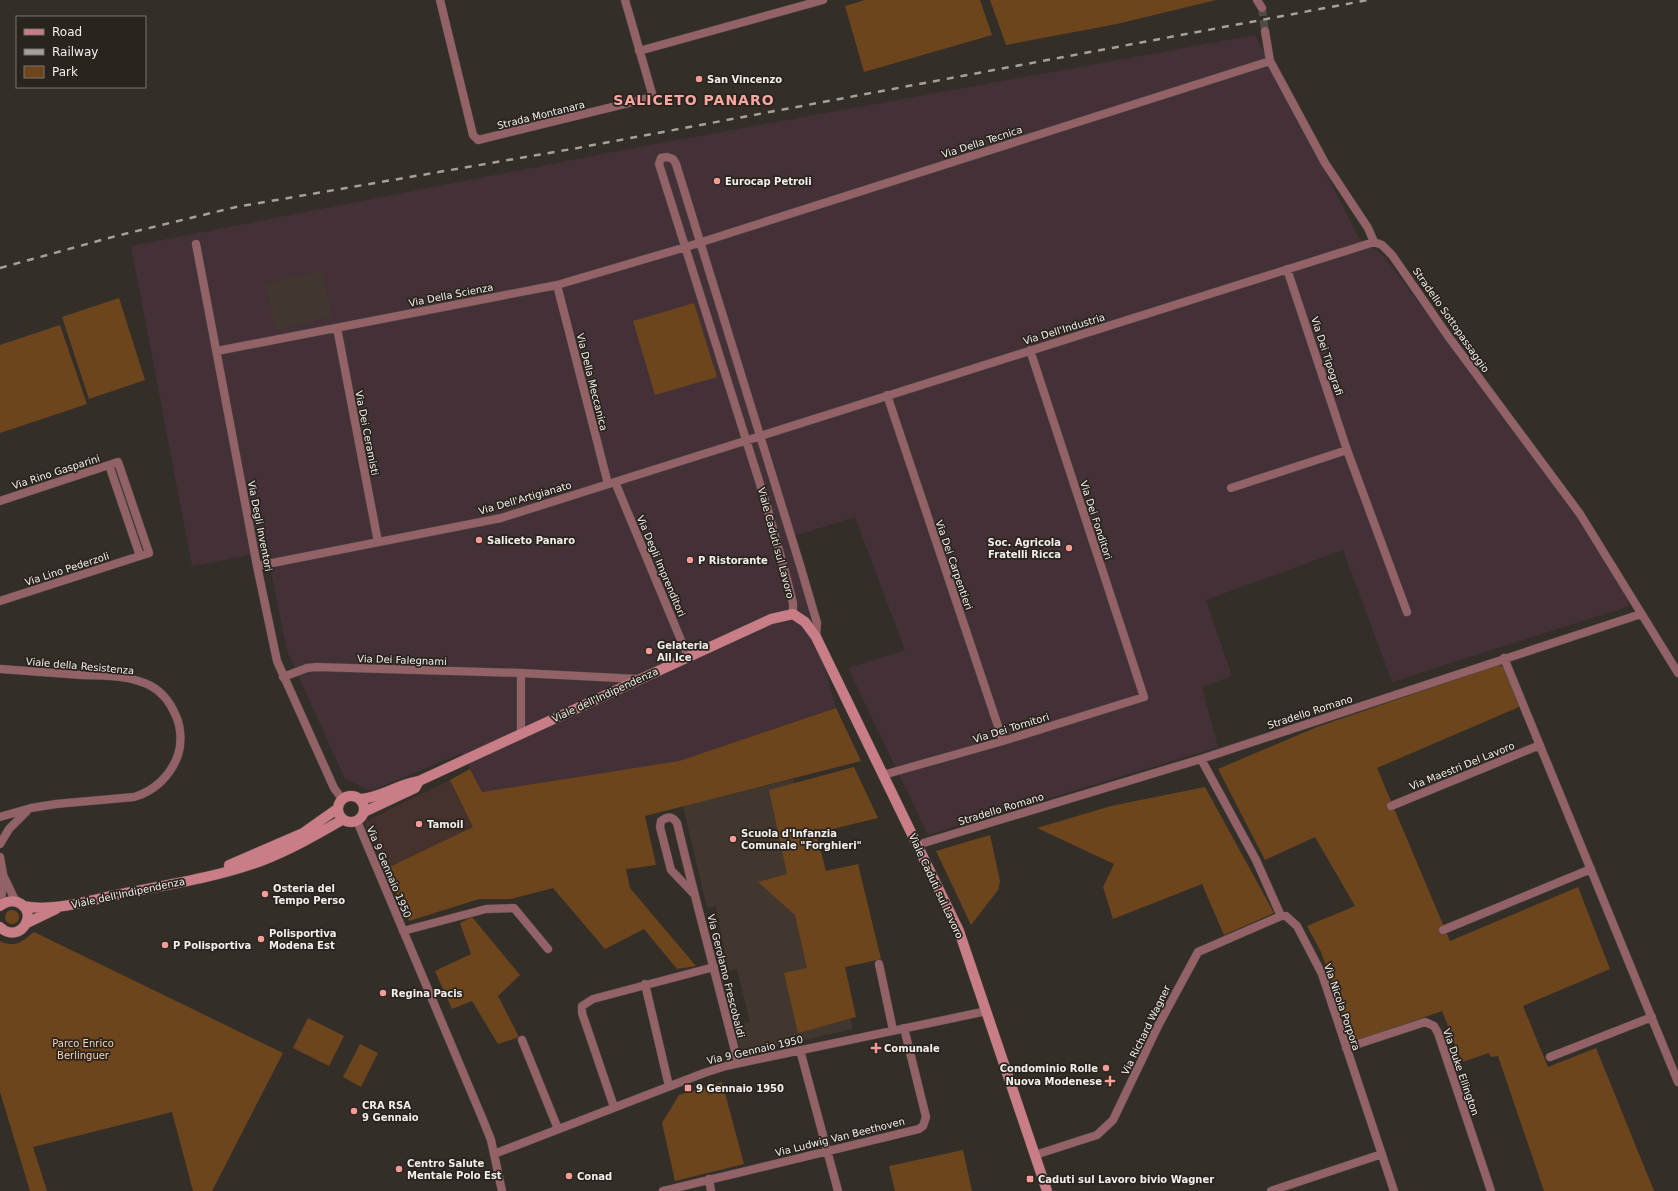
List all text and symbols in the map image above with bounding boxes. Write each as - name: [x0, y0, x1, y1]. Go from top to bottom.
- legend: [16, 16, 146, 88]
- text: Road: [52, 25, 82, 39]
- text: Railway: [52, 45, 98, 59]
- text: Park: [52, 65, 78, 79]
- marker: San Vincenzo: [694, 74, 704, 84]
- place label: San Vincenzo: [707, 74, 782, 85]
- district label: SALICETO PANARO: [613, 92, 775, 108]
- street label: Strada Montanara: [496, 99, 586, 131]
- street label: Via Della Tecnica: [940, 124, 1024, 160]
- marker: Eurocap Petroli: [712, 176, 722, 186]
- place label: Eurocap Petroli: [725, 176, 812, 187]
- street label: Stradello Sottopassaggio: [1411, 266, 1491, 374]
- street label: Via Della Scienza: [408, 281, 494, 309]
- street label: Via Dell'Industria: [1022, 311, 1106, 347]
- street label: Via Dei Tipografi: [1309, 315, 1345, 397]
- street label: Via Della Meccanica: [575, 332, 609, 432]
- street label: Via Dei Ceramisti: [353, 390, 381, 476]
- street label: Via Rino Gasparini: [11, 453, 101, 491]
- street label: Via Dell'Artigianato: [477, 479, 573, 517]
- street label: Via Dei Fonditori: [1078, 479, 1114, 561]
- street label: Via Degli Inventori: [246, 480, 274, 572]
- street label: Viale Caduti sul Lavoro: [756, 486, 796, 600]
- street label: Via Degli Imprenditori: [635, 514, 687, 618]
- street label: Via Dei Carpentieri: [933, 519, 975, 611]
- marker: Saliceto Panaro: [474, 535, 484, 545]
- place label: Saliceto Panaro: [487, 535, 575, 546]
- place label: Soc. Agricola Fratelli Ricca: [987, 537, 1061, 560]
- marker: Soc. Agricola Fratelli Ricca: [1064, 543, 1074, 553]
- street label: Via Lino Pederzoli: [23, 550, 111, 588]
- marker: P Ristorante: [685, 555, 695, 565]
- place label: P Ristorante: [698, 555, 768, 566]
- place label: Gelateria All Ice: [657, 640, 709, 663]
- marker: Gelateria All Ice: [644, 646, 654, 656]
- street label: Via Dei Falegnami: [357, 653, 447, 667]
- street label: Viale della Resistenza: [25, 656, 135, 676]
- street label: Viale dell'Indipendenza: [550, 666, 660, 724]
- street label: Stradello Romano: [1266, 693, 1354, 731]
- street label: Via Dei Tornitori: [972, 711, 1050, 745]
- street label: Via Maestri Del Lavoro: [1408, 740, 1516, 792]
- street label: Stradello Romano: [957, 791, 1045, 827]
- marker: Tamoil: [414, 819, 424, 829]
- place label: Tamoil: [427, 819, 463, 830]
- street label: Via 9 Gennaio 1950: [365, 825, 413, 919]
- place label: Scuola d'Infanzia Comunale "Forghieri": [741, 828, 862, 851]
- street label: Viale Caduti sul Lavoro: [907, 832, 965, 940]
- marker: Scuola d'Infanzia Comunale "Forghieri": [728, 834, 738, 844]
- street label: Viale dell'Indipendenza: [70, 876, 186, 910]
- place label: Osteria del Tempo Perso: [273, 883, 345, 906]
- marker: Osteria del Tempo Perso: [260, 889, 270, 899]
- street label: Via Gerolamo Frescobaldi: [705, 913, 747, 1039]
- place label: Polisportiva Modena Est: [269, 928, 336, 951]
- marker: Polisportiva Modena Est: [256, 934, 266, 944]
- marker: P Polisportiva: [160, 940, 170, 950]
- place label: P Polisportiva: [173, 940, 251, 951]
- street label: Via Nicola Porpora: [1322, 962, 1362, 1052]
- street label: Via Richard Wagner: [1120, 983, 1173, 1077]
- marker: Regina Pacis: [378, 988, 388, 998]
- place label: Regina Pacis: [391, 988, 463, 999]
- street label: Via Duke Ellington: [1441, 1027, 1481, 1117]
- street label: Via 9 Gennaio 1950: [706, 1034, 804, 1066]
- park label: Parco Enrico Berlinguer: [52, 1038, 114, 1061]
- marker: Comunale: [871, 1043, 881, 1053]
- place label: Comunale: [884, 1043, 940, 1054]
- place label: Condominio Rolle: [1000, 1063, 1098, 1074]
- marker: Condominio Rolle: [1101, 1063, 1111, 1073]
- place label: Nuova Modenese: [1005, 1076, 1102, 1087]
- marker: Nuova Modenese: [1105, 1076, 1115, 1086]
- marker: 9 Gennaio 1950: [683, 1083, 693, 1093]
- place label: 9 Gennaio 1950: [696, 1083, 784, 1094]
- place label: CRA RSA 9 Gennaio: [362, 1100, 419, 1123]
- marker: CRA RSA 9 Gennaio: [349, 1106, 359, 1116]
- street label: Via Ludwig Van Beethoven: [774, 1116, 906, 1158]
- place label: Centro Salute Mentale Polo Est: [407, 1158, 502, 1181]
- marker: Centro Salute Mentale Polo Est: [394, 1164, 404, 1174]
- marker: Conad: [564, 1171, 574, 1181]
- place label: Conad: [577, 1171, 612, 1182]
- marker: Caduti sul Lavoro bivio Wagner: [1025, 1174, 1035, 1184]
- place label: Caduti sul Lavoro bivio Wagner: [1038, 1174, 1214, 1185]

